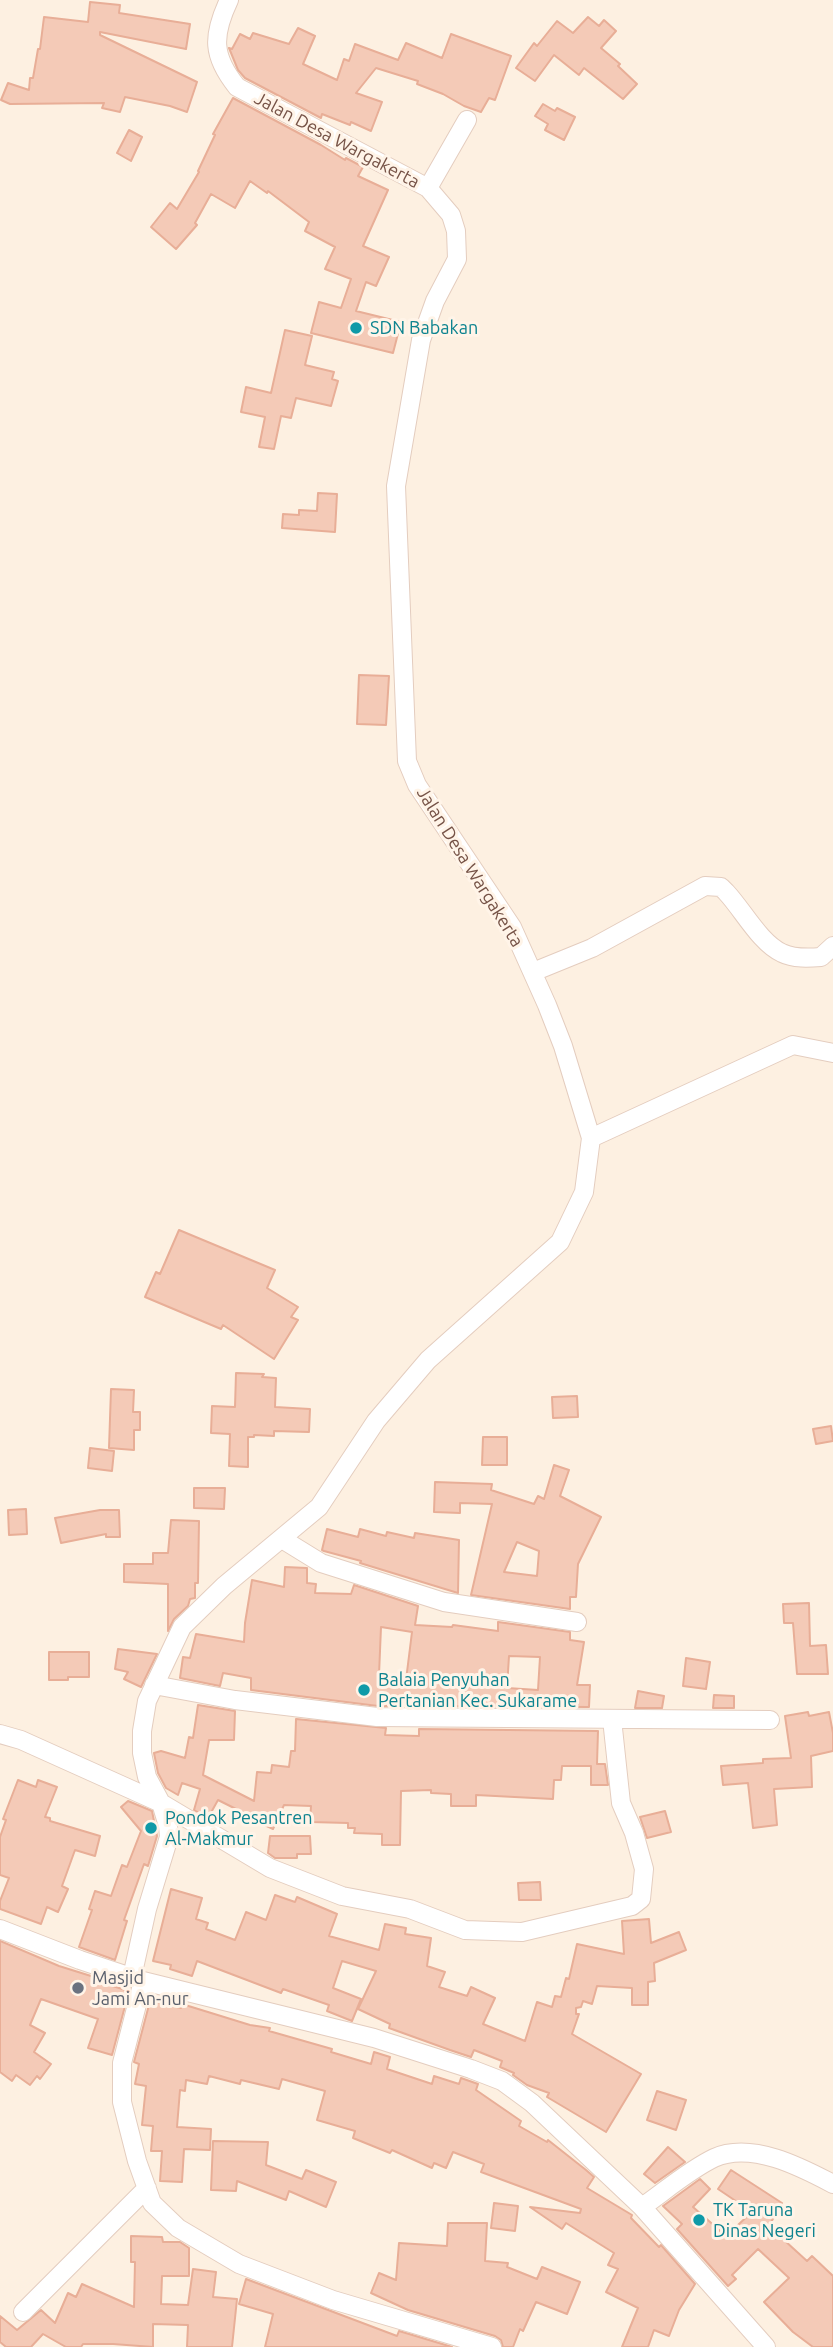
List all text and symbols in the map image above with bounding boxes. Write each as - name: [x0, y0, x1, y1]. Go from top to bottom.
- street label: Jalan Desa Wargakerta: [251, 87, 423, 193]
- place label: SDN Babakan: [370, 317, 478, 339]
- marker: SDN Babakan: [348, 320, 364, 336]
- street label: Jalan Desa Wargakerta: [412, 783, 528, 951]
- place label: Balaia Penyuhan Pertanian Kec. Sukarame: [378, 1669, 577, 1712]
- marker: Balaia Penyuhan Pertanian Kec. Sukarame: [356, 1682, 372, 1698]
- place label: Pondok Pesantren Al-Makmur: [165, 1807, 312, 1850]
- marker: Pondok Pesantren Al-Makmur: [143, 1820, 159, 1836]
- place label: Masjid Jami An-nur: [92, 1967, 189, 2010]
- marker: Masjid Jami An-nur: [70, 1980, 86, 1996]
- place label: TK Taruna Dinas Negeri: [713, 2199, 816, 2242]
- marker: TK Taruna Dinas Negeri: [691, 2212, 707, 2228]

